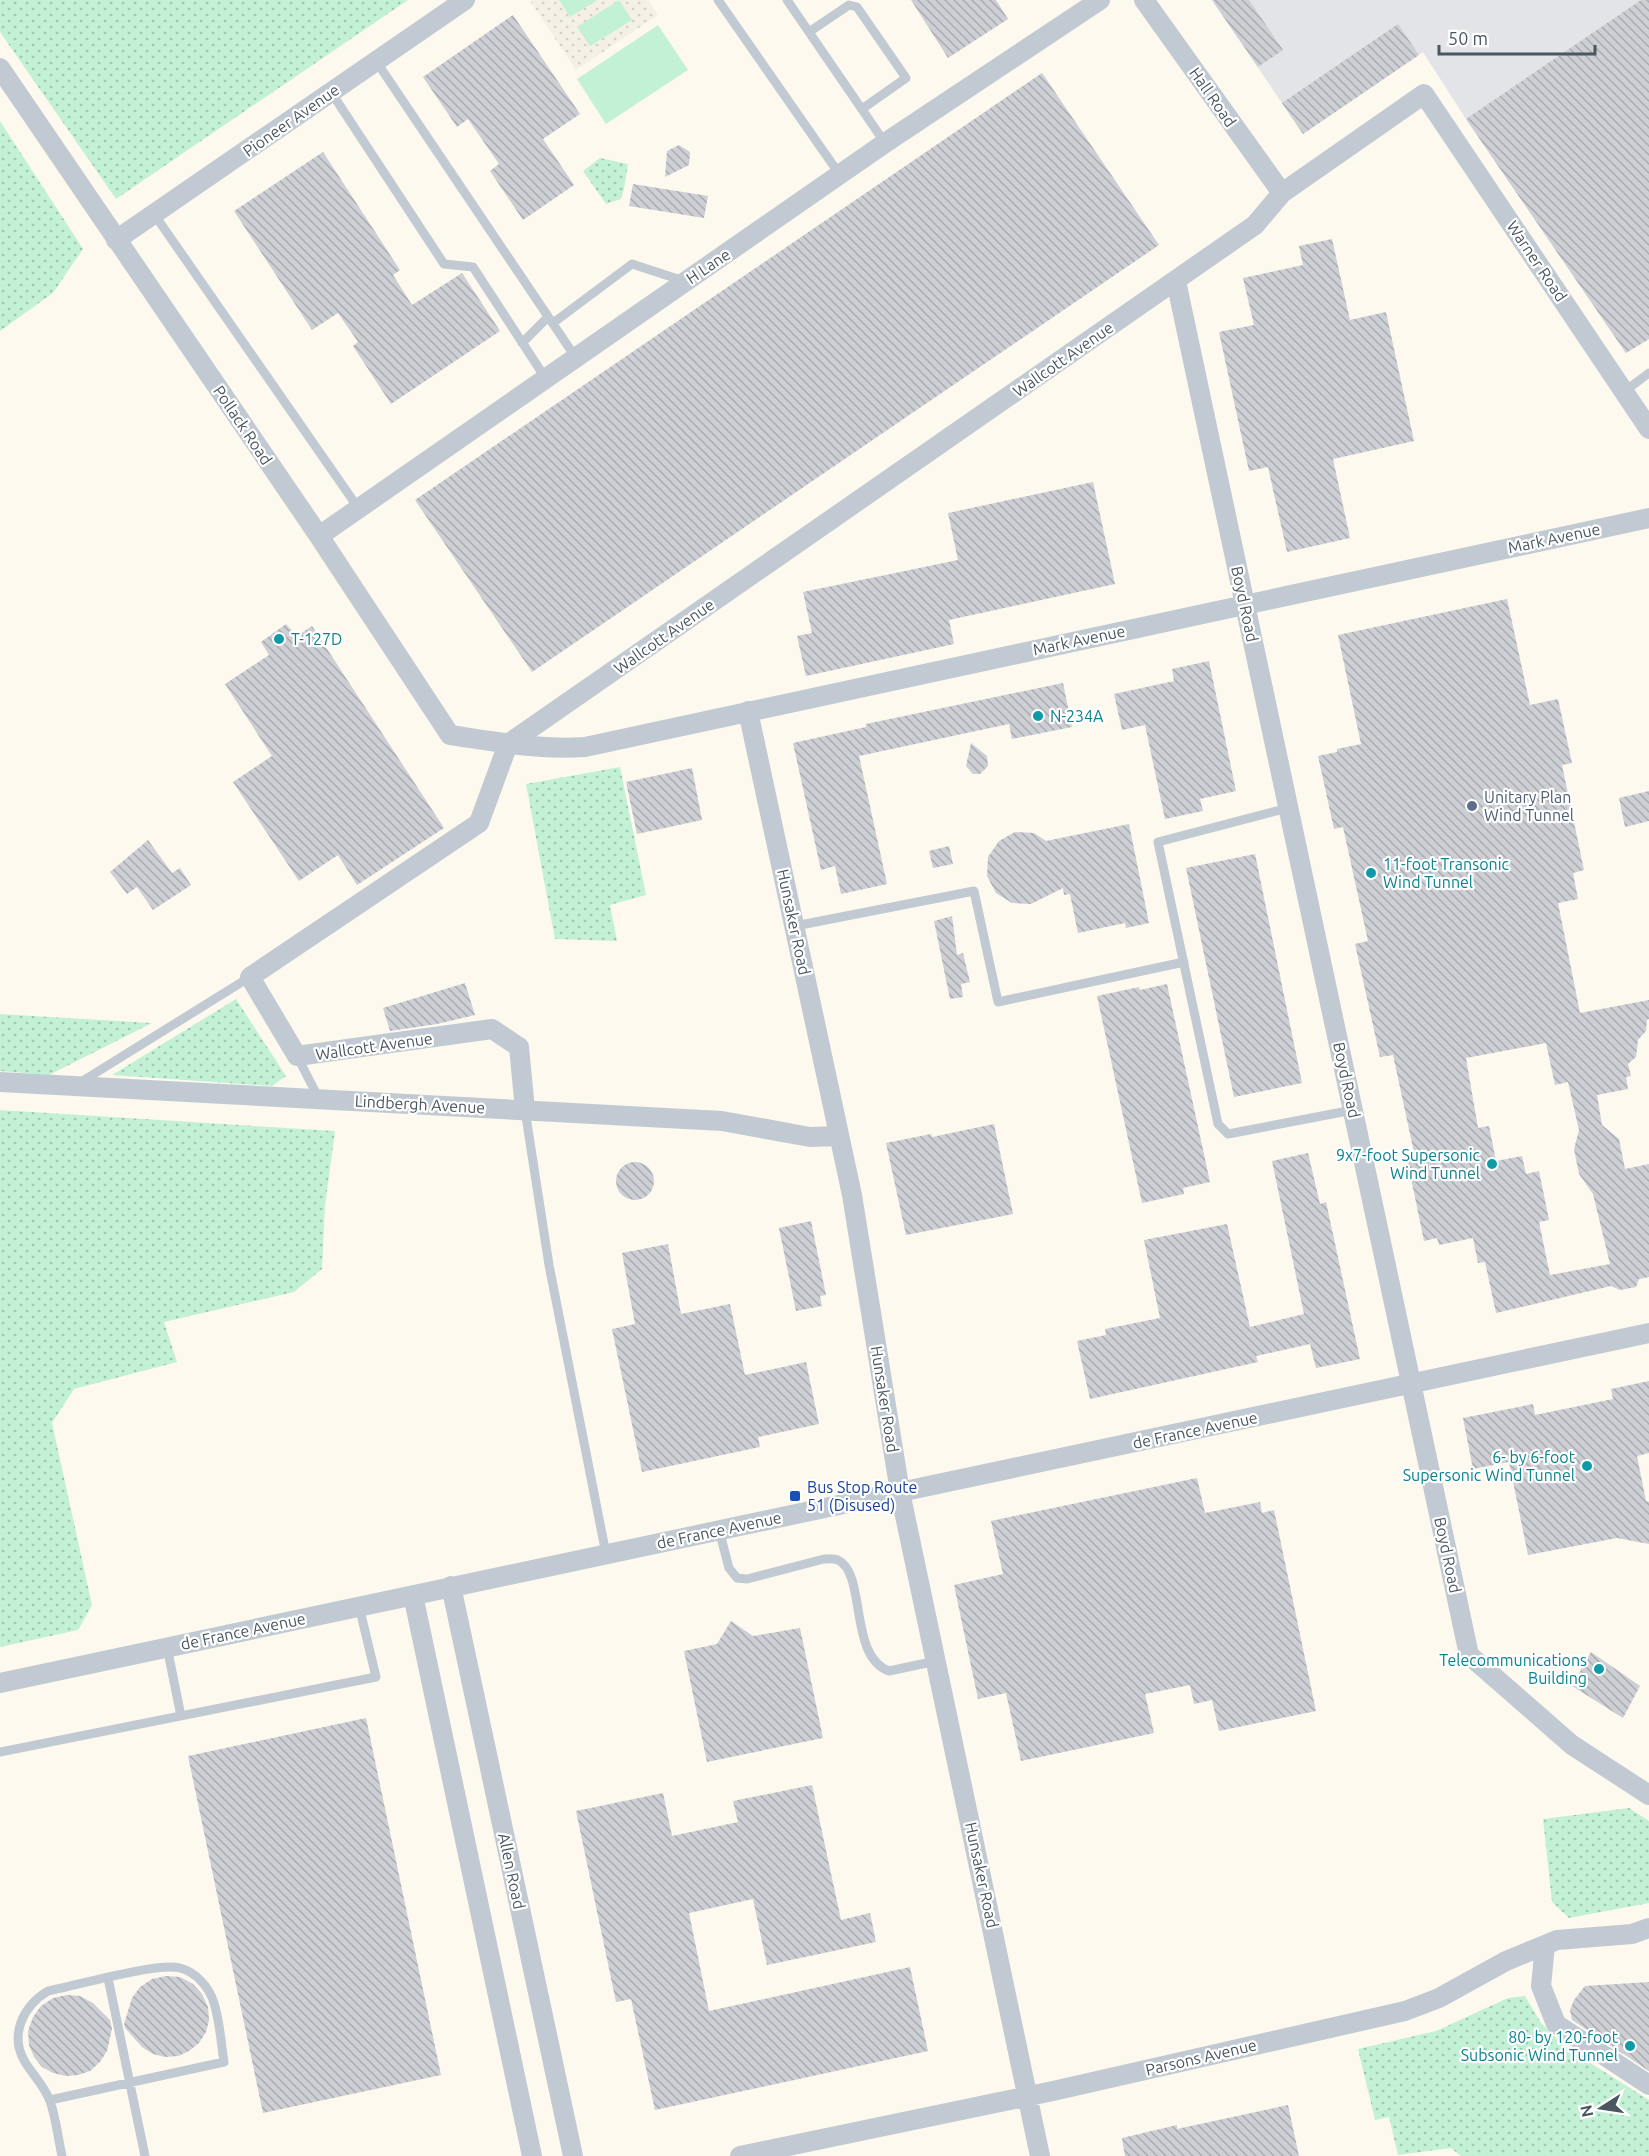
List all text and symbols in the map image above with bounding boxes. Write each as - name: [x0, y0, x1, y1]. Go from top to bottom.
- scale bar: [1439, 18, 1595, 56]
- text: 50 m: [1448, 28, 1488, 48]
- street label: Hall Road: [1186, 64, 1240, 130]
- street label: Pioneer Avenue: [239, 80, 343, 160]
- street label: Warner Road: [1503, 217, 1571, 305]
- street label: H Lane: [683, 245, 733, 287]
- street label: Wallcott Avenue: [1010, 318, 1116, 400]
- street label: Pollack Road: [210, 382, 276, 468]
- street label: Mark Avenue: [1506, 519, 1602, 557]
- street label: Boyd Road: [1228, 564, 1262, 644]
- street label: Wallcott Avenue: [611, 595, 717, 677]
- street label: Mark Avenue: [1031, 621, 1127, 659]
- place label: T-127D: [291, 630, 342, 648]
- marker: T-127D: [272, 632, 286, 646]
- place label: N-234A: [1050, 707, 1104, 725]
- marker: N-234A: [1031, 709, 1045, 723]
- place label: Unitary Plan Wind Tunnel: [1484, 788, 1574, 824]
- marker: Unitary Plan Wind Tunnel: [1465, 799, 1479, 813]
- place label: 11-foot Transonic Wind Tunnel: [1383, 855, 1510, 891]
- marker: 11-foot Transonic Wind Tunnel: [1364, 866, 1378, 880]
- street label: Hunsaker Road: [774, 867, 814, 977]
- street label: Wallcott Avenue: [314, 1029, 434, 1063]
- street label: Boyd Road: [1330, 1040, 1364, 1120]
- street label: Lindbergh Avenue: [354, 1092, 486, 1116]
- place label: 9x7-foot Supersonic Wind Tunnel: [1336, 1146, 1481, 1182]
- marker: 9x7-foot Supersonic Wind Tunnel: [1485, 1157, 1499, 1171]
- street label: Hunsaker Road: [868, 1344, 902, 1454]
- street label: de France Avenue: [1131, 1408, 1259, 1452]
- place label: 6- by 6-foot Supersonic Wind Tunnel: [1403, 1448, 1576, 1484]
- marker: 6- by 6-foot Supersonic Wind Tunnel: [1580, 1459, 1594, 1473]
- place label: Bus Stop Route 51 (Disused): [807, 1478, 917, 1515]
- marker: Bus Stop Route 51 (Disused): [788, 1489, 802, 1503]
- street label: de France Avenue: [655, 1508, 783, 1552]
- street label: Boyd Road: [1431, 1515, 1465, 1595]
- street label: de France Avenue: [179, 1609, 307, 1653]
- place label: Telecommunications Building: [1439, 1651, 1587, 1687]
- marker: Telecommunications Building: [1592, 1662, 1606, 1676]
- street label: Hunsaker Road: [962, 1820, 1002, 1930]
- street label: Allen Road: [495, 1831, 529, 1911]
- place label: 80- by 120-foot Subsonic Wind Tunnel: [1461, 2028, 1619, 2064]
- street label: Parsons Avenue: [1144, 2035, 1258, 2079]
- marker: 80- by 120-foot Subsonic Wind Tunnel: [1623, 2039, 1637, 2053]
- north arrow: [1571, 2078, 1631, 2138]
- text: N: [1576, 2103, 1596, 2119]

